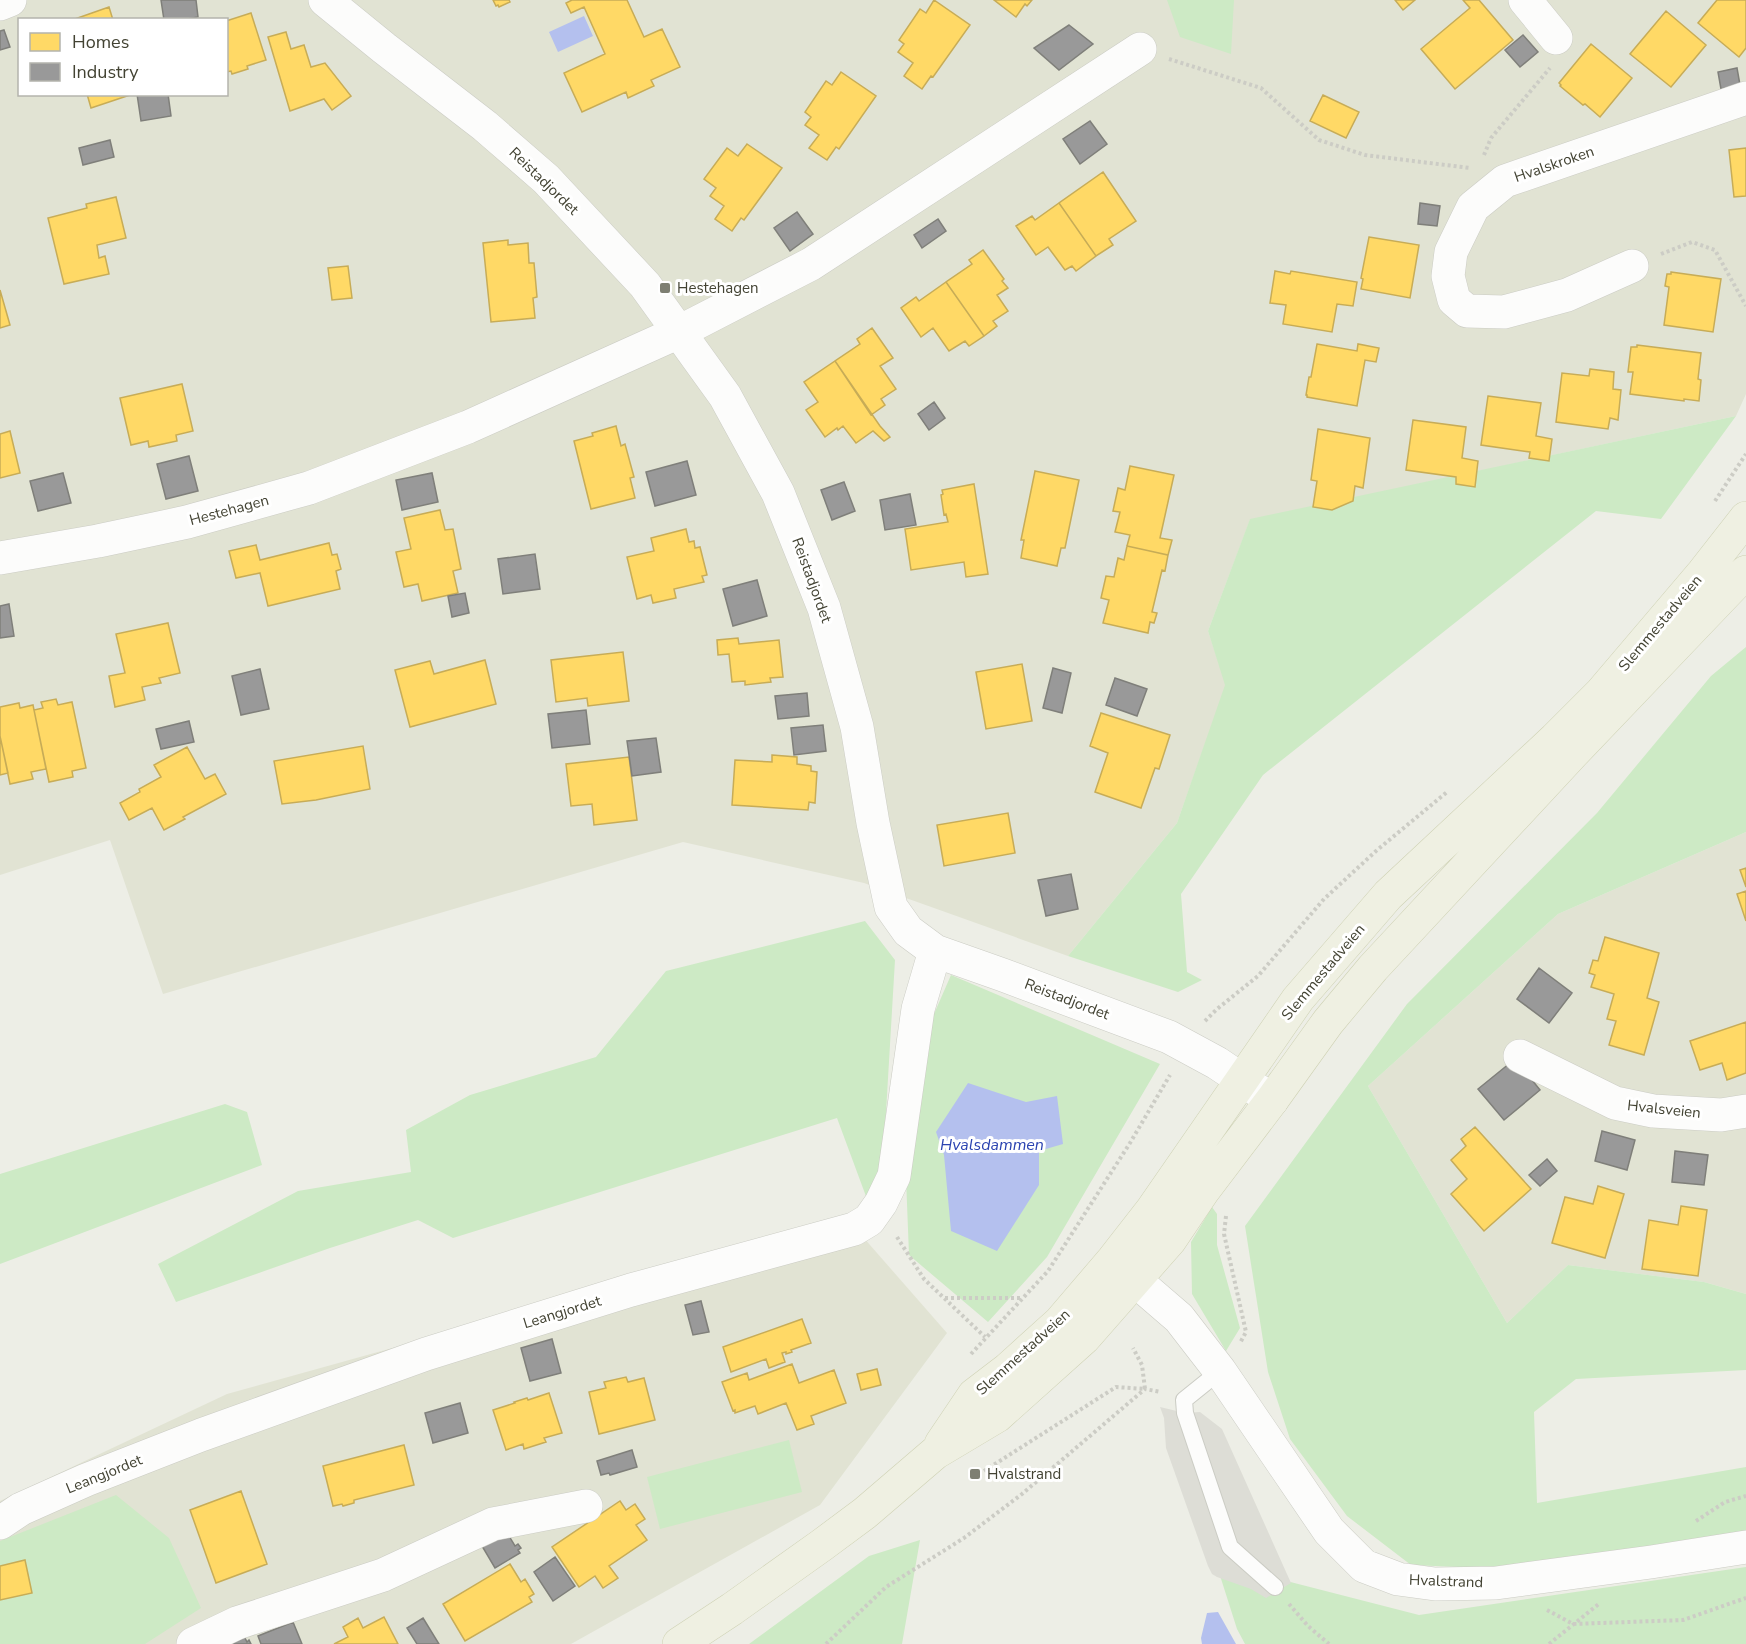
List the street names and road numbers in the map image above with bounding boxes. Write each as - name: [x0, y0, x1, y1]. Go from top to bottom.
- street label: Hvalskroken: [1511, 141, 1597, 187]
- street label: Reistadjordet: [505, 143, 584, 220]
- street label: Hestehagen: [187, 490, 271, 530]
- street label: Reistadjordet: [787, 535, 837, 626]
- street label: Slemmestadveien: [1614, 571, 1706, 675]
- street label: Slemmestadveien: [1277, 920, 1369, 1024]
- street label: Reistadjordet: [1022, 974, 1113, 1025]
- street label: Hvalsveien: [1626, 1095, 1702, 1123]
- street label: Leangjordet: [521, 1290, 604, 1333]
- street label: Slemmestadveien: [972, 1304, 1074, 1400]
- street label: Leangjordet: [63, 1449, 146, 1498]
- street label: Hvalstrand: [1409, 1570, 1483, 1592]

